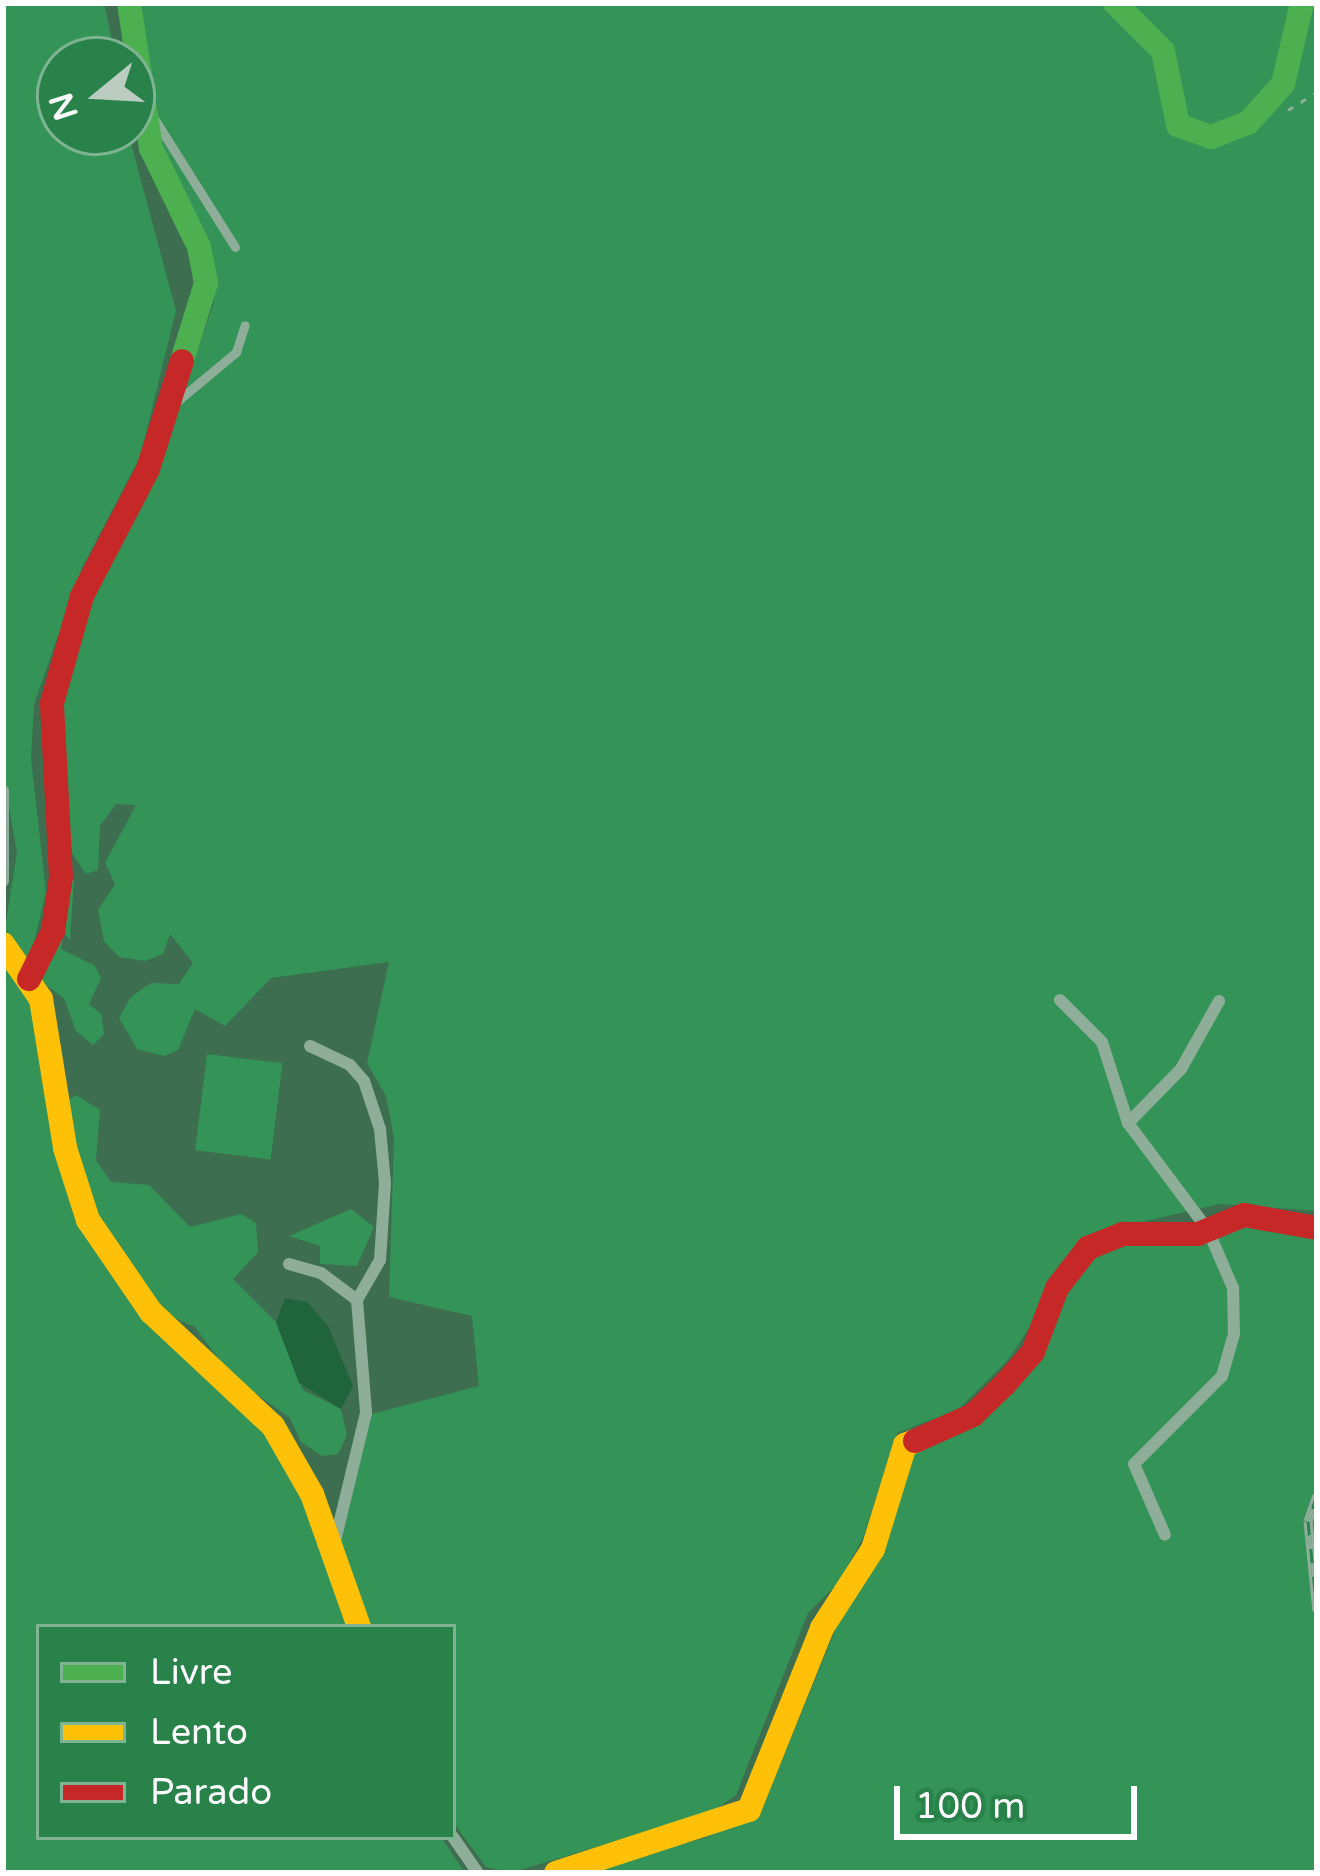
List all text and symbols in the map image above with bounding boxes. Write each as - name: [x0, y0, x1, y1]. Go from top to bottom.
- north arrow: [36, 36, 156, 156]
- text: N: [41, 88, 87, 125]
- legend: [36, 1624, 456, 1840]
- text: Livre: [150, 1651, 232, 1694]
- text: Lento: [150, 1711, 248, 1754]
- scale bar: [900, 1762, 1143, 1836]
- text: Parado: [150, 1771, 272, 1814]
- text: 100 m: [915, 1785, 1025, 1828]

